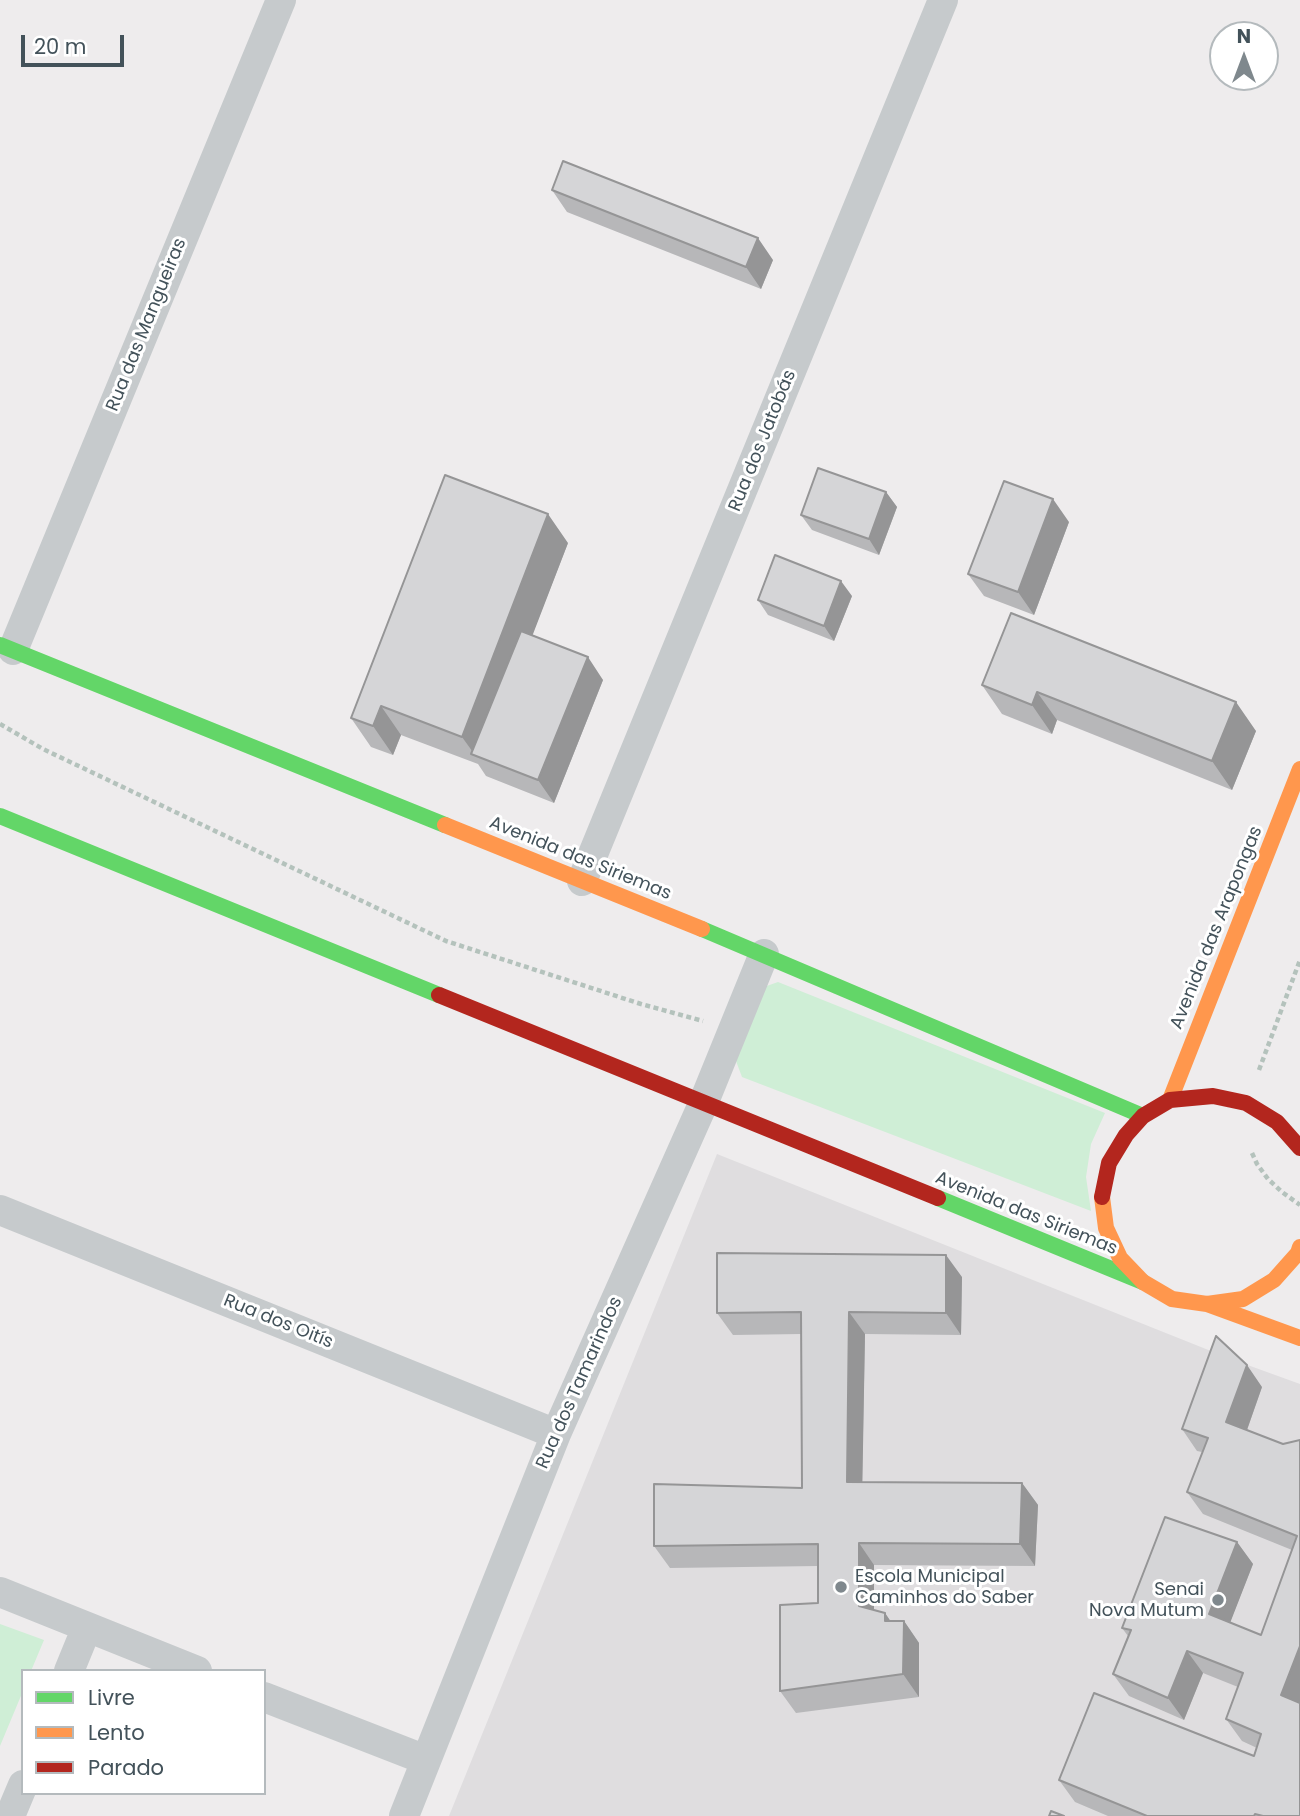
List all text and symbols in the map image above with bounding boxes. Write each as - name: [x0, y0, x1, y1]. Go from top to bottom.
- scale bar: [24, 21, 128, 65]
- north arrow: [1209, 21, 1279, 91]
- text: N: [1237, 23, 1251, 50]
- text: 20 m: [34, 32, 87, 61]
- street label: Rua das Mangueiras: [102, 235, 192, 415]
- street label: Rua dos Jatobás: [725, 367, 801, 515]
- street label: Avenida das Siriemas: [486, 813, 674, 905]
- street label: Avenida das Arapongas: [1166, 823, 1268, 1033]
- street label: Avenida das Siriemas: [932, 1168, 1120, 1260]
- street label: Rua dos Oitís: [220, 1290, 336, 1354]
- street label: Rua dos Tamarindos: [532, 1294, 628, 1472]
- place label: Escola Municipal Caminhos do Saber: [855, 1566, 1034, 1608]
- marker: Escola Municipal Caminhos do Saber: [833, 1579, 849, 1595]
- place label: Senai Nova Mutum: [1089, 1579, 1204, 1622]
- marker: Senai Nova Mutum: [1210, 1592, 1226, 1608]
- legend: [21, 1669, 266, 1795]
- text: Livre: [88, 1683, 135, 1712]
- text: Lento: [88, 1718, 145, 1747]
- text: Parado: [88, 1753, 164, 1782]

